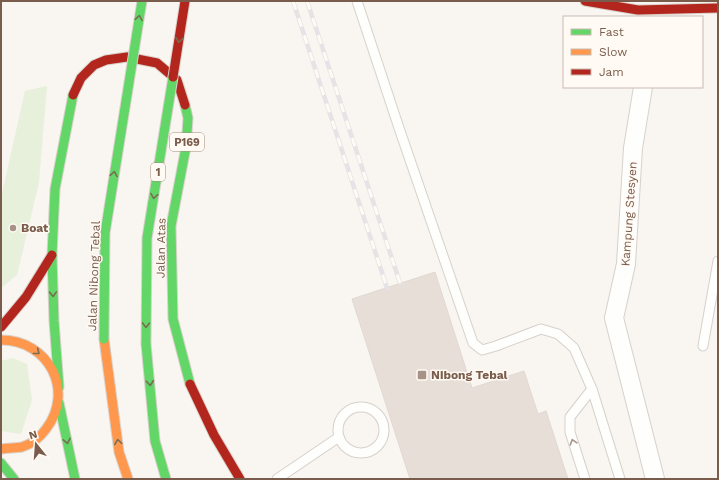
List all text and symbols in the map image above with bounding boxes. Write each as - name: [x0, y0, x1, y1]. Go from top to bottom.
- one-way arrow: [134, 15, 143, 21]
- legend: [563, 16, 703, 88]
- text: Fast: [599, 25, 624, 39]
- one-way arrow: [175, 36, 184, 43]
- text: Slow: [599, 45, 627, 59]
- text: Jam: [599, 65, 624, 79]
- road number: P169: [170, 133, 204, 151]
- street label: Kampung Stesyen: [618, 161, 640, 267]
- road number: 1: [151, 163, 165, 181]
- one-way arrow: [109, 171, 118, 178]
- one-way arrow: [150, 192, 159, 199]
- street label: Jalan Atas: [153, 218, 169, 278]
- street label: Jalan Nibong Tebal: [85, 220, 103, 331]
- place label: Boat: [21, 221, 49, 235]
- marker: Boat: [8, 223, 18, 233]
- one-way arrow: [49, 291, 57, 297]
- one-way arrow: [142, 322, 150, 328]
- one-way arrow: [33, 347, 40, 354]
- place label: Nibong Tebal: [431, 368, 508, 382]
- marker: Nibong Tebal: [416, 369, 428, 381]
- one-way arrow: [145, 380, 154, 386]
- north arrow: [16, 424, 56, 464]
- text: N: [27, 428, 39, 442]
- one-way arrow: [62, 438, 70, 444]
- one-way arrow: [570, 438, 578, 445]
- one-way arrow: [114, 439, 123, 445]

